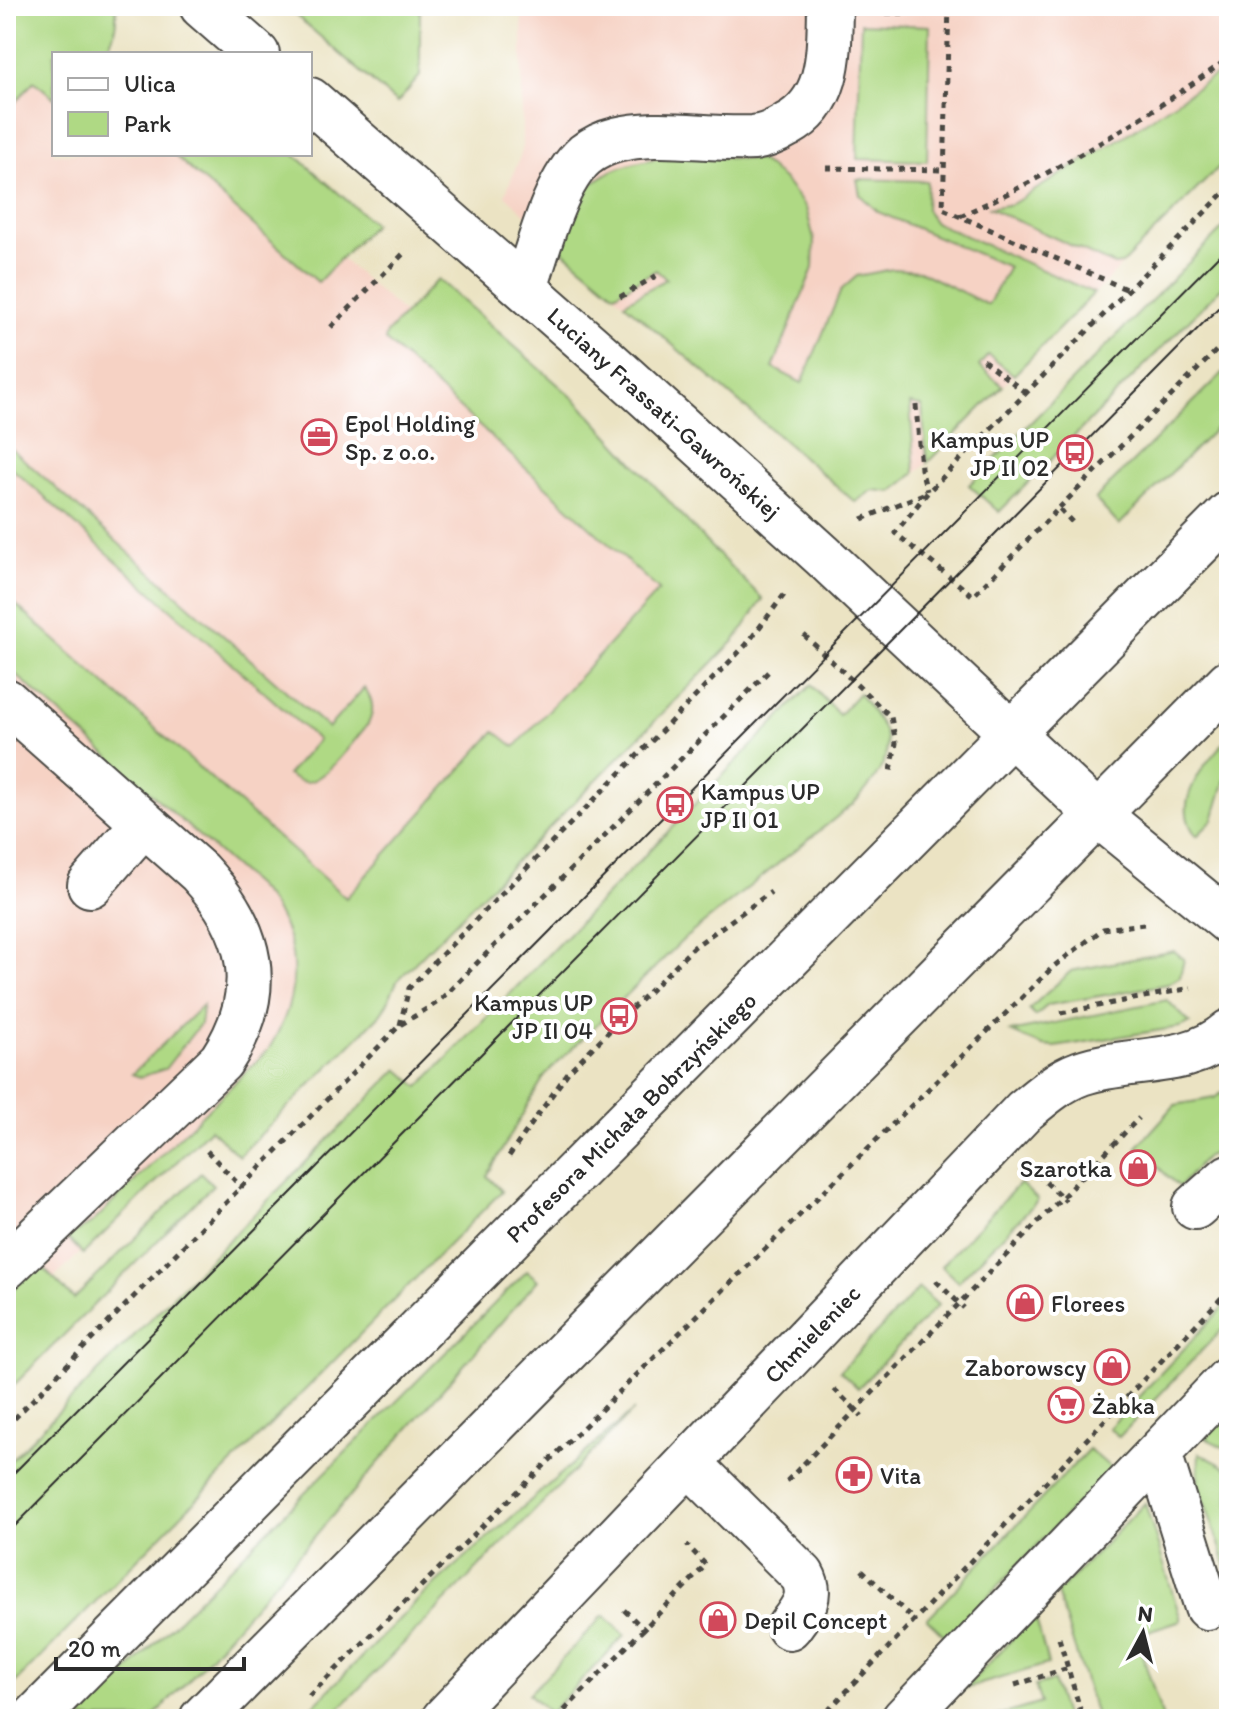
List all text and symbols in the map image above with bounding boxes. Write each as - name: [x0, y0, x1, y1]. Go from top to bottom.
- legend: [52, 52, 312, 156]
- text: Ulica: [124, 69, 176, 98]
- text: Park: [124, 109, 171, 138]
- street label: Luciany Frassati-Gawrońskiej: [541, 301, 787, 525]
- place label: Epol Holding Sp. z o.o.: [345, 409, 476, 466]
- office icon: Epol Holding Sp. z o.o.: [300, 418, 338, 456]
- place label: Kampus UP JP II 02: [930, 425, 1049, 482]
- bus stop icon: Kampus UP JP II 02: [1056, 434, 1094, 472]
- place label: Kampus UP JP II 01: [701, 777, 820, 834]
- bus stop icon: Kampus UP JP II 01: [656, 786, 694, 824]
- street label: Profesora Michała Bobrzyńskiego: [500, 986, 762, 1248]
- place label: Kampus UP JP II 04: [474, 988, 593, 1045]
- bus stop icon: Kampus UP JP II 04: [600, 997, 638, 1035]
- shop icon: Szarotka: [1119, 1149, 1157, 1187]
- place label: Szarotka: [1020, 1154, 1113, 1183]
- street label: Chmieleniec: [758, 1279, 866, 1389]
- shop icon: Florees: [1006, 1284, 1044, 1322]
- place label: Florees: [1051, 1289, 1125, 1318]
- shop icon: Zaborowscy: [1093, 1348, 1131, 1386]
- place label: Zaborowscy: [965, 1353, 1087, 1382]
- supermarket icon: Żabka: [1047, 1386, 1085, 1424]
- place label: Żabka: [1092, 1391, 1155, 1420]
- pharmacy icon: Vita: [835, 1456, 873, 1494]
- place label: Vita: [880, 1461, 921, 1490]
- north arrow: [1103, 1593, 1183, 1673]
- text: N: [1136, 1599, 1154, 1628]
- shop icon: Depil Concept: [699, 1601, 737, 1639]
- place label: Depil Concept: [744, 1606, 887, 1635]
- scale bar: [56, 1621, 244, 1671]
- text: 20 m: [68, 1634, 121, 1663]

